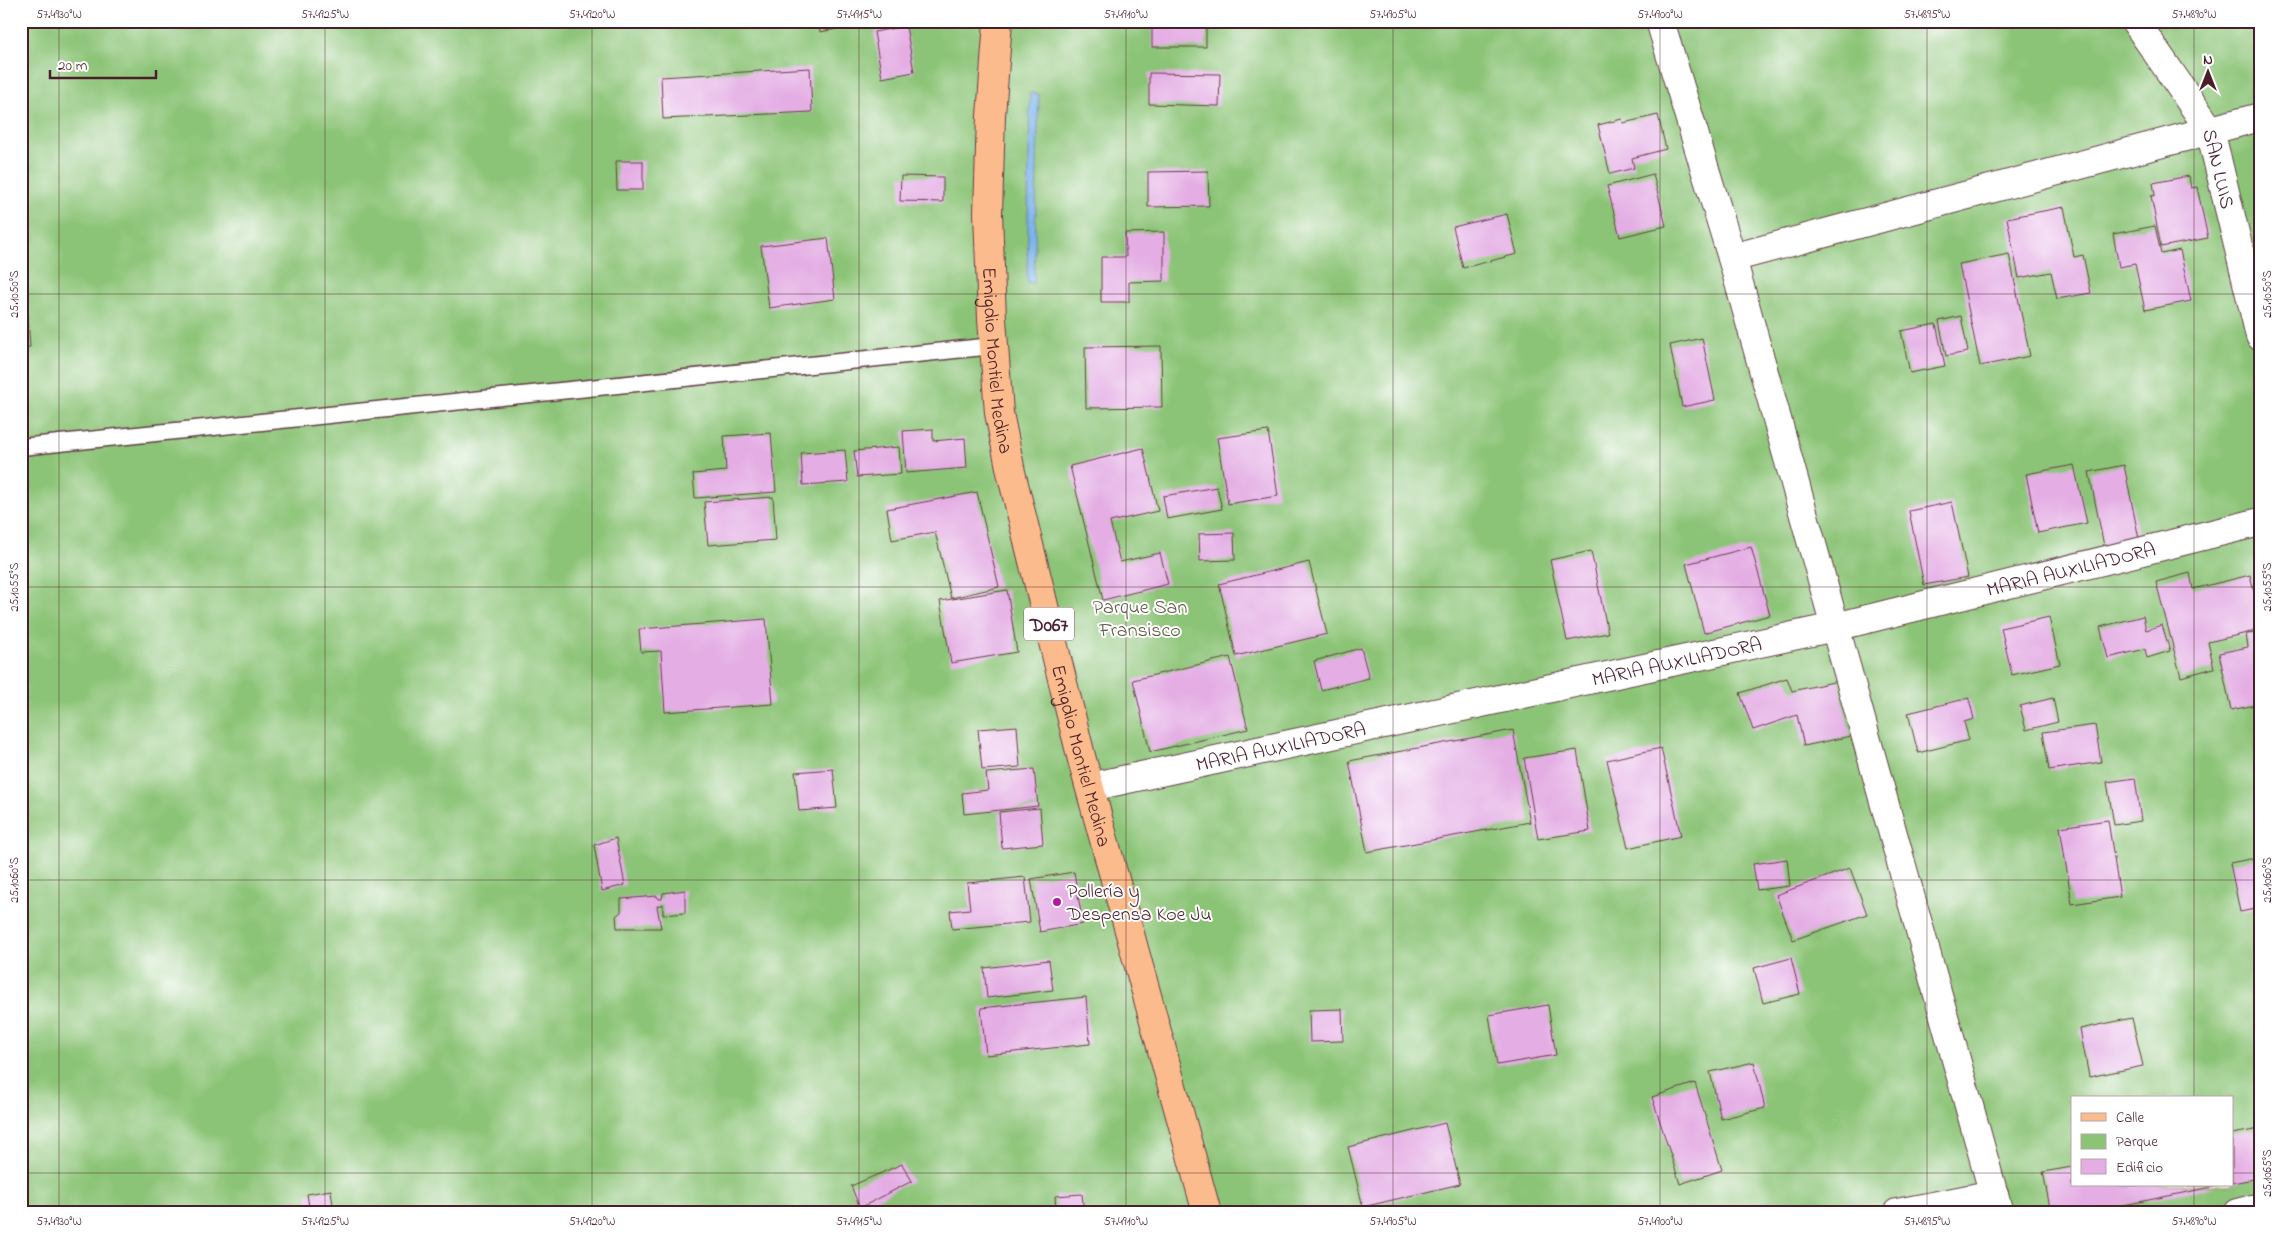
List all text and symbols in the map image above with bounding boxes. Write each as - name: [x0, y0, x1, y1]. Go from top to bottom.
- text: 57.4930°W: [36, 6, 82, 24]
- text: 57.4925°W: [301, 6, 349, 24]
- text: 57.4920°W: [569, 6, 615, 24]
- text: 57.4915°W: [836, 6, 882, 24]
- text: 57.4910°W: [1104, 6, 1148, 24]
- text: 57.4905°W: [1369, 6, 1417, 24]
- text: 57.4900°W: [1637, 6, 1683, 24]
- text: 57.4895°W: [1904, 6, 1950, 24]
- text: 57.4890°W: [2171, 6, 2217, 24]
- scale bar: [50, 48, 156, 80]
- north arrow: [2184, 48, 2234, 98]
- text: N: [2203, 50, 2213, 71]
- text: 20 m: [58, 55, 88, 77]
- street label: SAN LUIS: [2193, 126, 2241, 212]
- street label: Emigdio Montiel Medina: [973, 267, 1019, 457]
- text: 25.1050°S: [6, 270, 24, 318]
- text: 25.1050°S: [2259, 270, 2277, 318]
- street label: MARIA AUXILIADORA: [1984, 536, 2159, 606]
- text: 25.1055°S: [6, 562, 24, 611]
- text: 25.1055°S: [2259, 562, 2277, 611]
- park label: Parque San Fransisco: [1093, 594, 1187, 646]
- road number: D067: [1024, 608, 1074, 640]
- street label: MARIA AUXILIADORA: [1589, 631, 1765, 696]
- street label: Emigdio Montiel Medina: [1042, 662, 1117, 850]
- street label: MARIA AUXILIADORA: [1193, 716, 1369, 781]
- text: 25.1060°S: [6, 857, 24, 903]
- text: 25.1060°S: [2259, 857, 2277, 903]
- place label: Pollería y Despensa Koe Ju: [1066, 878, 1212, 930]
- marker: Pollería y Despensa Koe Ju: [1051, 896, 1063, 908]
- legend: [2071, 1096, 2234, 1186]
- text: Calle: [2116, 1107, 2144, 1129]
- text: Parque: [2116, 1131, 2158, 1153]
- text: 25.1065°S: [2259, 1149, 2277, 1197]
- text: Edificio: [2116, 1157, 2163, 1179]
- text: 57.4930°W: [36, 1213, 82, 1231]
- text: 57.4925°W: [301, 1213, 349, 1231]
- text: 57.4920°W: [569, 1213, 615, 1231]
- text: 57.4915°W: [836, 1213, 882, 1231]
- text: 57.4910°W: [1104, 1213, 1148, 1231]
- text: 57.4905°W: [1369, 1213, 1417, 1231]
- text: 57.4900°W: [1637, 1213, 1683, 1231]
- text: 57.4895°W: [1904, 1213, 1950, 1231]
- text: 57.4890°W: [2171, 1213, 2217, 1231]

